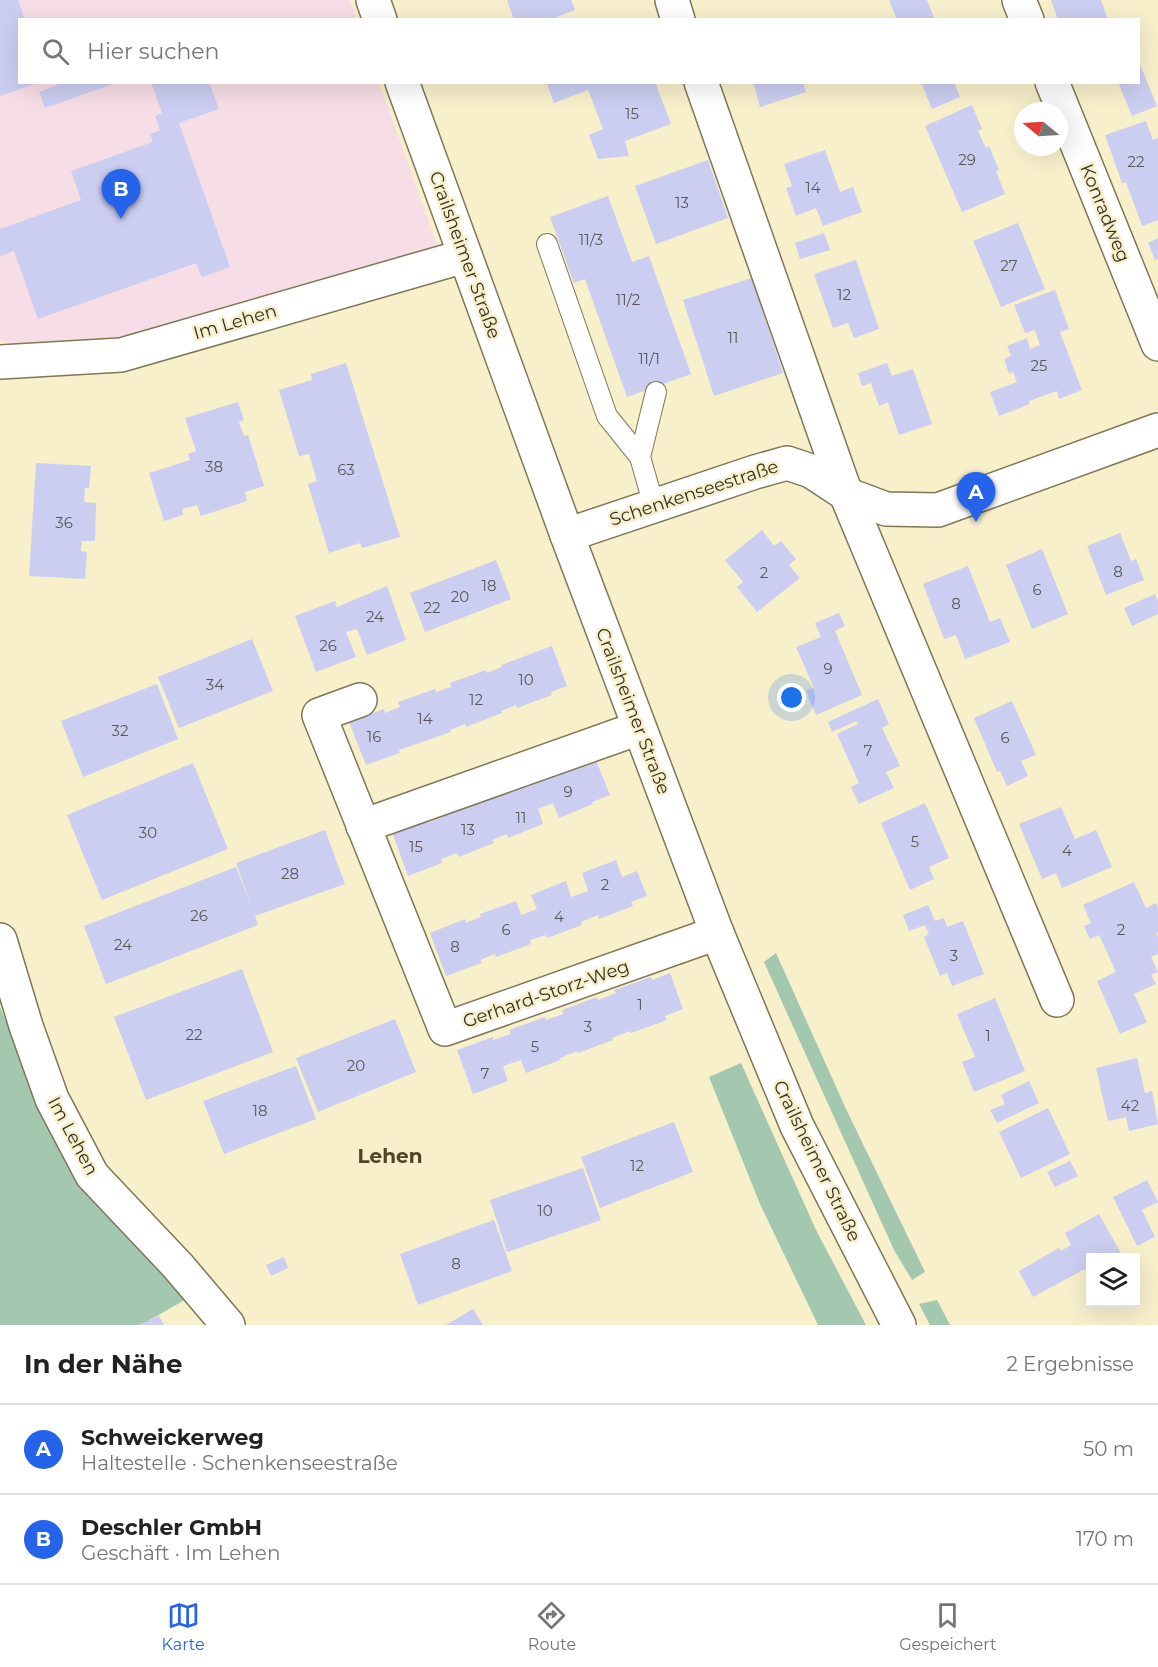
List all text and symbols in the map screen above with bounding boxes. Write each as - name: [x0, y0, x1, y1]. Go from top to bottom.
- search box: [18, 18, 1140, 84]
- icon: search: [39, 35, 72, 68]
- text: Hier suchen: [87, 38, 219, 65]
- north arrow: [1014, 102, 1068, 156]
- house number: 15: [625, 104, 639, 123]
- house number: 29: [958, 150, 976, 169]
- house number: 22: [1127, 152, 1145, 171]
- street label: Konradweg: [1075, 161, 1135, 265]
- street label: Crailsheimer Straße: [424, 168, 506, 342]
- pin: B: [102, 170, 140, 219]
- house number: 14: [805, 178, 821, 197]
- house number: 13: [675, 193, 689, 212]
- house number: 11/3: [579, 230, 603, 249]
- house number: 27: [1000, 256, 1018, 275]
- house number: 12: [837, 285, 851, 304]
- house number: 11/2: [616, 290, 640, 309]
- street label: Im Lehen: [191, 300, 279, 344]
- house number: 11: [728, 328, 738, 347]
- house number: 11/1: [638, 349, 660, 368]
- house number: 25: [1030, 356, 1048, 375]
- street label: Schenkenseestraße: [607, 455, 781, 531]
- house number: 38: [205, 457, 223, 476]
- house number: 63: [337, 460, 355, 479]
- pin: A: [956, 472, 996, 522]
- house number: 36: [55, 513, 73, 532]
- house number: 8: [1113, 562, 1123, 581]
- house number: 2: [760, 563, 768, 582]
- house number: 18: [482, 576, 497, 595]
- house number: 6: [1032, 580, 1042, 599]
- house number: 20: [451, 587, 469, 606]
- house number: 8: [951, 594, 961, 613]
- house number: 22: [423, 598, 441, 617]
- house number: 24: [366, 607, 384, 626]
- street label: Crailsheimer Straße: [591, 625, 675, 797]
- house number: 26: [319, 636, 337, 655]
- house number: 9: [823, 659, 833, 678]
- house number: 10: [518, 670, 534, 689]
- house number: 34: [206, 675, 224, 694]
- your location: [777, 683, 806, 712]
- house number: 12: [469, 690, 483, 709]
- house number: 14: [417, 709, 433, 728]
- house number: 32: [112, 721, 128, 740]
- house number: 16: [367, 727, 381, 746]
- house number: 6: [1000, 728, 1010, 747]
- house number: 7: [864, 741, 873, 760]
- house number: 9: [563, 782, 573, 801]
- house number: 11: [516, 808, 526, 827]
- house number: 13: [461, 820, 475, 839]
- house number: 30: [139, 823, 157, 842]
- house number: 5: [911, 832, 919, 851]
- house number: 15: [409, 837, 423, 856]
- house number: 4: [1062, 841, 1072, 860]
- house number: 28: [281, 864, 299, 883]
- house number: 2: [601, 875, 609, 894]
- house number: 26: [190, 906, 208, 925]
- house number: 4: [554, 907, 564, 926]
- house number: 6: [501, 920, 511, 939]
- house number: 2: [1117, 920, 1125, 939]
- house number: 24: [114, 935, 132, 954]
- house number: 8: [450, 937, 460, 956]
- house number: 3: [950, 946, 958, 965]
- street label: Gerhard-Storz-Weg: [460, 955, 632, 1033]
- house number: 1: [637, 995, 643, 1014]
- house number: 3: [584, 1017, 592, 1036]
- house number: 22: [185, 1025, 203, 1044]
- house number: 1: [985, 1026, 991, 1045]
- house number: 5: [531, 1037, 539, 1056]
- house number: 20: [347, 1056, 365, 1075]
- house number: 7: [481, 1064, 490, 1083]
- street label: Crailsheimer Straße: [768, 1077, 866, 1245]
- street label: Im Lehen: [43, 1093, 103, 1179]
- house number: 42: [1121, 1096, 1139, 1115]
- house number: 18: [253, 1101, 268, 1120]
- district label: Lehen: [358, 1144, 422, 1168]
- house number: 12: [630, 1156, 644, 1175]
- house number: 10: [537, 1201, 553, 1220]
- map controls: [1086, 1253, 1140, 1307]
- button: layers: [1086, 1253, 1140, 1307]
- house number: 8: [451, 1254, 461, 1273]
- text: In der Nähe: [24, 1348, 182, 1380]
- text: 2 Ergebnisse: [1006, 1352, 1134, 1376]
- text: Schweickerweg: [81, 1424, 264, 1451]
- text: A: [36, 1437, 51, 1461]
- text: 50 m: [1083, 1437, 1134, 1461]
- text: Haltestelle · Schenkenseestraße: [81, 1451, 398, 1475]
- text: Deschler GmbH: [81, 1514, 262, 1541]
- text: B: [36, 1527, 51, 1551]
- text: 170 m: [1076, 1527, 1134, 1551]
- text: Geschäft · Im Lehen: [81, 1541, 280, 1565]
- tab: Karte: [162, 1599, 205, 1654]
- tab: Route: [528, 1599, 576, 1654]
- tab: Gespeichert: [899, 1599, 996, 1654]

